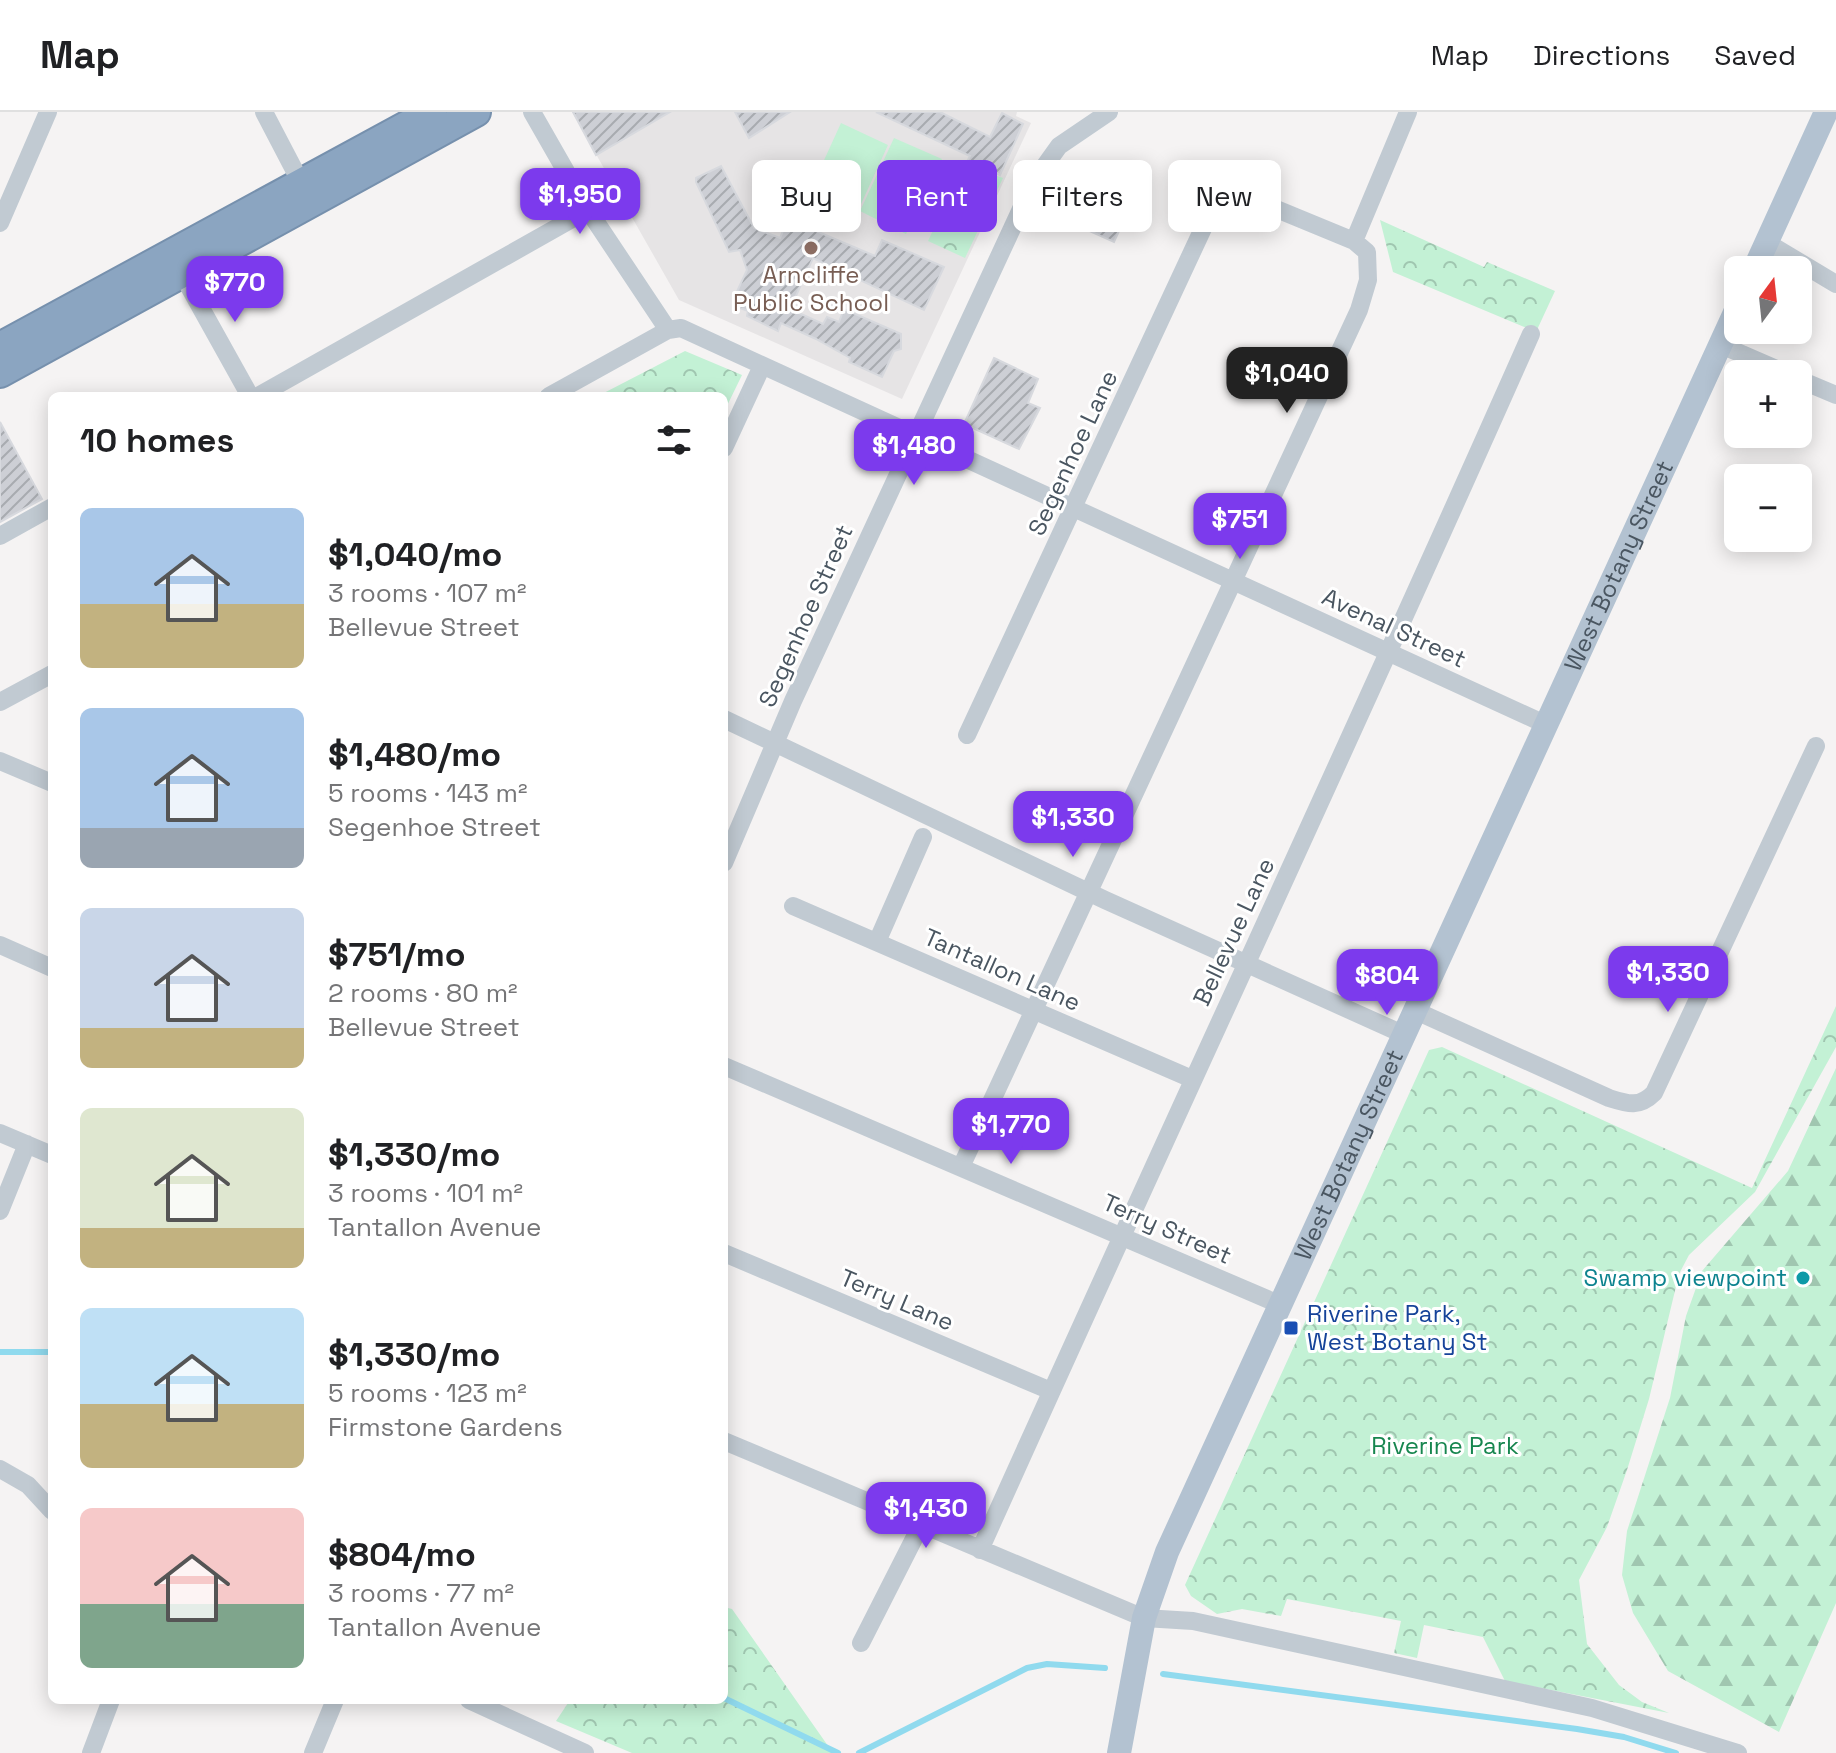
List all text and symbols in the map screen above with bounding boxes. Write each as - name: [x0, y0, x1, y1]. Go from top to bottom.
- text: Map: [40, 31, 120, 79]
- text: Map: [1431, 37, 1489, 73]
- text: Directions: [1533, 37, 1670, 73]
- text: Saved: [1714, 37, 1796, 73]
- chip: Buy: [752, 160, 861, 232]
- chip: Rent: [877, 160, 997, 232]
- chip: Filters: [1013, 160, 1152, 232]
- chip: New: [1168, 160, 1281, 232]
- pin: $1,950: [515, 168, 645, 236]
- text: $1,950: [538, 177, 622, 211]
- marker: Arncliffe Public School: [802, 239, 820, 257]
- pin: $770: [188, 256, 282, 324]
- north arrow: [1724, 256, 1812, 344]
- map controls: [1724, 256, 1812, 552]
- place label: Arncliffe Public School: [733, 259, 889, 318]
- text: $770: [204, 265, 266, 299]
- pin: $1,040: [1222, 347, 1352, 415]
- text: $1,040: [1244, 356, 1330, 390]
- button: +: [1724, 360, 1812, 448]
- street label: Segenhoe Lane: [1021, 365, 1124, 540]
- icon: filters: [652, 418, 696, 462]
- text: 10 homes: [80, 419, 234, 462]
- pin: $1,480: [849, 419, 979, 487]
- text: $1,480: [872, 428, 956, 462]
- street label: West Botany Street: [1557, 455, 1680, 676]
- button: −: [1724, 464, 1812, 552]
- pin: $751: [1193, 493, 1287, 561]
- text: $751: [1211, 502, 1269, 536]
- street label: Segenhoe Street: [751, 520, 860, 712]
- text: $1,040/mo: [328, 533, 502, 576]
- icon: home: [144, 540, 240, 636]
- text: 3 rooms · 107 m²: [328, 576, 526, 610]
- street label: Avenal Street: [1317, 581, 1471, 674]
- text: Bellevue Street: [328, 610, 520, 644]
- text: $1,480/mo: [328, 733, 501, 776]
- icon: home: [144, 740, 240, 836]
- text: 5 rooms · 143 m²: [328, 776, 527, 810]
- pin: $1,330: [1008, 791, 1138, 859]
- text: $1,330: [1031, 800, 1115, 834]
- text: Segenhoe Street: [328, 810, 541, 844]
- street label: Bellevue Lane: [1186, 853, 1281, 1011]
- street label: Tantallon Lane: [919, 921, 1085, 1018]
- text: $751/mo: [328, 933, 466, 976]
- icon: home: [144, 940, 240, 1036]
- pin: $1,330: [1603, 946, 1733, 1014]
- pin: $804: [1340, 949, 1434, 1017]
- text: $1,330: [1626, 955, 1710, 989]
- text: $804: [1355, 958, 1419, 992]
- text: 2 rooms · 80 m²: [328, 976, 518, 1010]
- text: Bellevue Street: [328, 1010, 520, 1044]
- street label: West Botany Street: [1287, 1044, 1410, 1265]
- pin: $1,770: [946, 1098, 1076, 1166]
- text: $1,770: [971, 1107, 1051, 1141]
- text: $1,330/mo: [328, 1133, 500, 1176]
- icon: home: [144, 1140, 240, 1236]
- text: 3 rooms · 101 m²: [328, 1176, 523, 1210]
- street label: Terry Street: [1098, 1186, 1237, 1271]
- text: Tantallon Avenue: [328, 1210, 541, 1244]
- street label: Terry Lane: [836, 1262, 959, 1337]
- place label: Swamp viewpoint: [1584, 1262, 1787, 1293]
- marker: Swamp viewpoint: [1794, 1269, 1812, 1287]
- place label: Riverine Park, West Botany St: [1307, 1298, 1488, 1357]
- marker: Riverine Park, West Botany St: [1282, 1319, 1300, 1337]
- text: $1,330/mo: [328, 1333, 500, 1376]
- icon: home: [144, 1340, 240, 1436]
- text: 5 rooms · 123 m²: [328, 1376, 527, 1410]
- text: Firmstone Gardens: [328, 1410, 563, 1444]
- park label: Riverine Park: [1371, 1430, 1519, 1461]
- pin: $1,430: [861, 1482, 991, 1550]
- text: $1,430: [884, 1491, 968, 1525]
- text: $804/mo: [328, 1533, 476, 1576]
- icon: home: [144, 1540, 240, 1636]
- text: 3 rooms · 77 m²: [328, 1576, 514, 1610]
- text: Tantallon Avenue: [328, 1610, 541, 1644]

